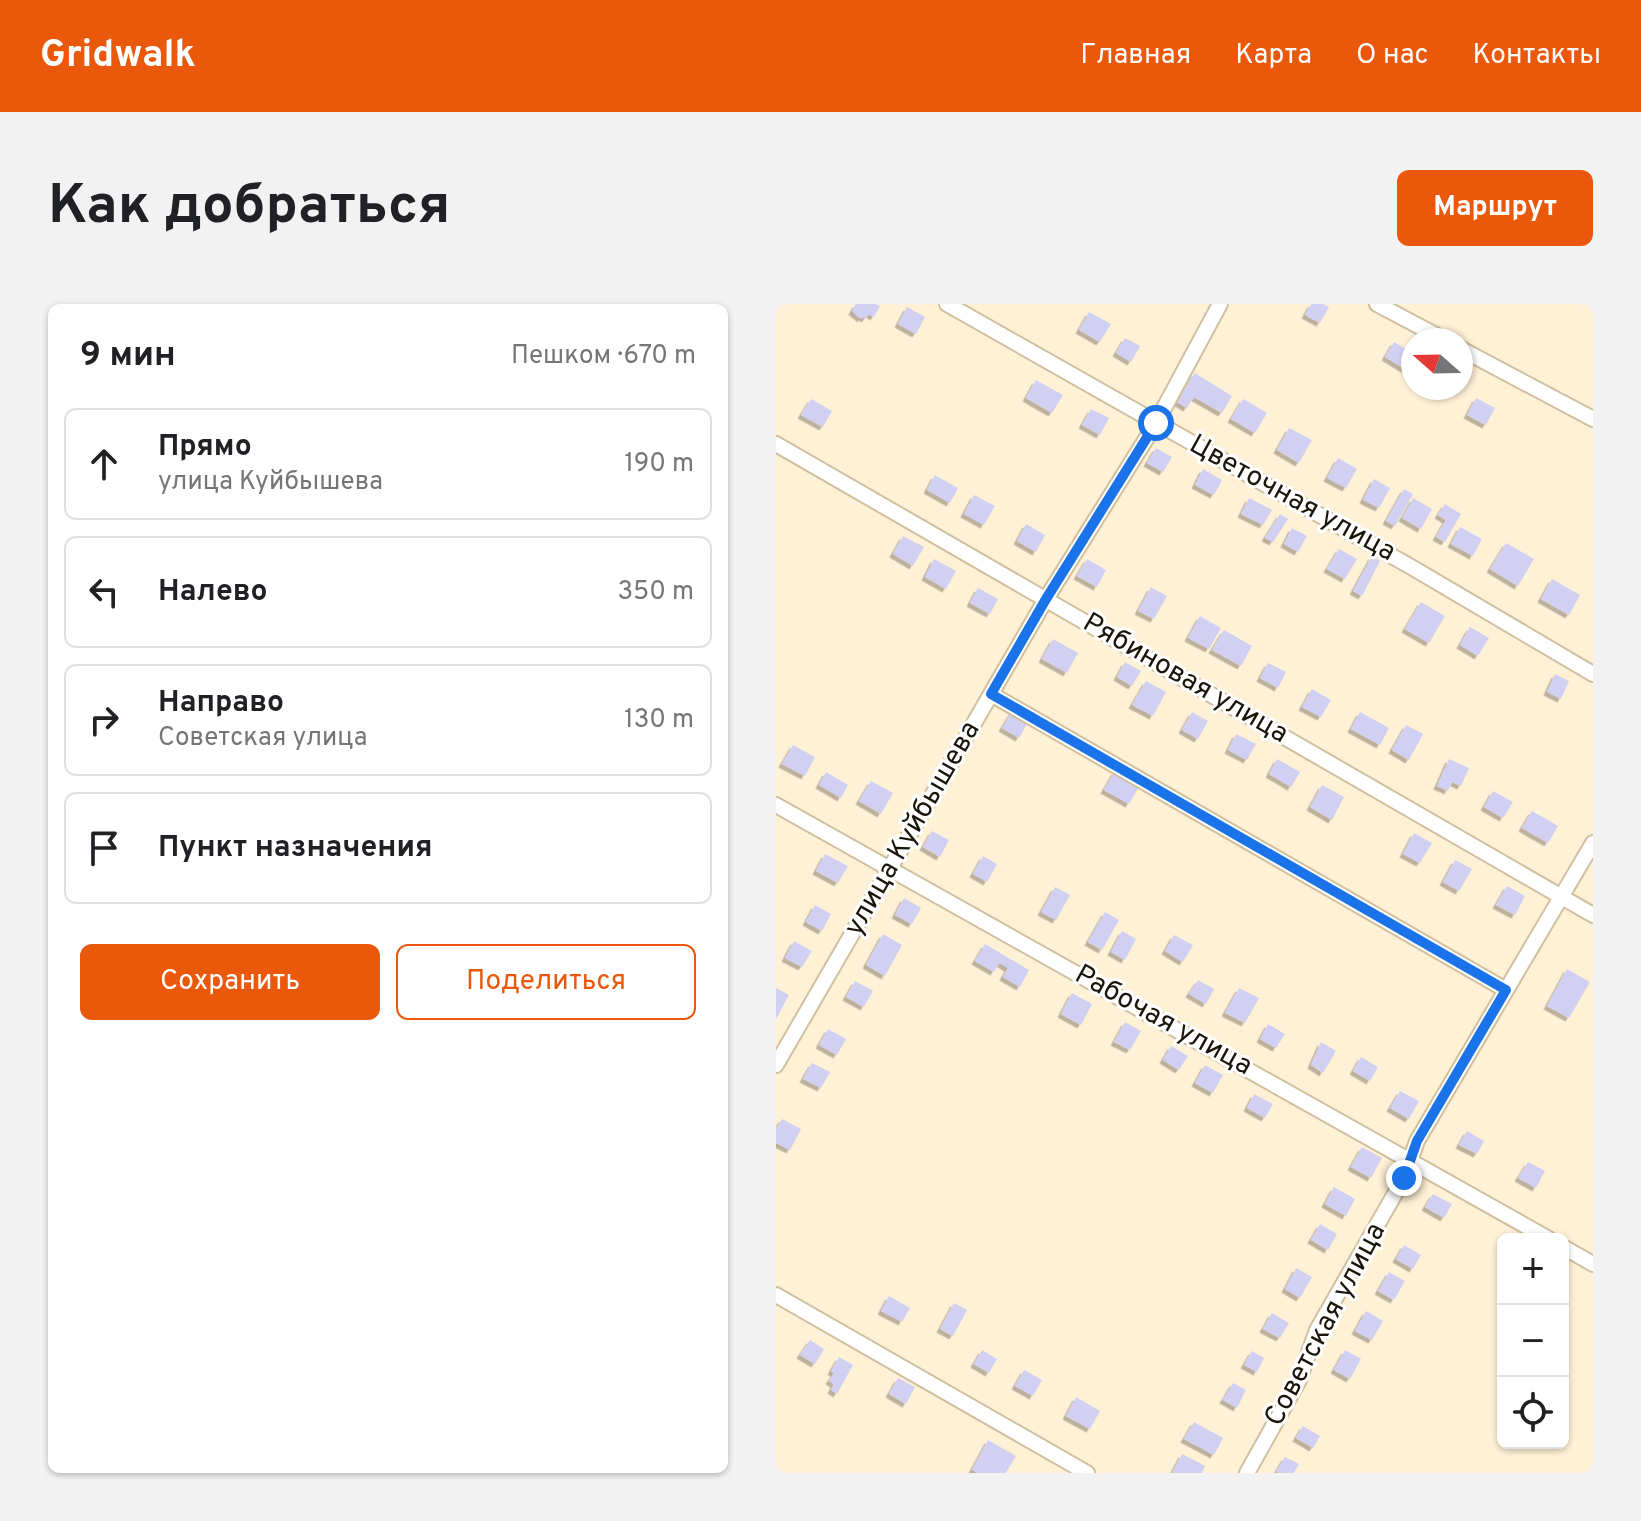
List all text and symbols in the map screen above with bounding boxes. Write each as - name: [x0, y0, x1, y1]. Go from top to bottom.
- text: Gridwalk: [40, 32, 196, 81]
- text: Главная: [1080, 38, 1191, 74]
- text: Карта: [1235, 38, 1312, 74]
- text: О нас: [1356, 38, 1429, 74]
- text: Контакты: [1473, 38, 1601, 74]
- button: Маршрут: [1397, 170, 1593, 246]
- text: Как добраться: [48, 173, 450, 243]
- north arrow: [1401, 328, 1473, 400]
- text: 9 мин: [80, 335, 176, 378]
- text: Пешком · 670 m: [511, 340, 696, 373]
- route start: [1138, 405, 1174, 441]
- street label: Цветочная улица: [1182, 427, 1402, 571]
- text: Прямо: [158, 429, 252, 466]
- icon: ahead: [82, 442, 126, 486]
- text: 190 m: [624, 448, 694, 481]
- text: улица Куйбышева: [158, 466, 383, 499]
- icon: left: [82, 570, 126, 614]
- text: Налево: [158, 574, 267, 611]
- text: 350 m: [617, 576, 694, 609]
- street label: Рябиновая улица: [1076, 605, 1294, 753]
- text: Направо: [158, 685, 284, 722]
- icon: right: [82, 698, 126, 742]
- text: 130 m: [624, 704, 694, 737]
- street label: улица Куйбышева: [837, 715, 989, 943]
- text: Советская улица: [158, 722, 367, 755]
- icon: arrive: [82, 826, 126, 870]
- text: Пункт назначения: [158, 830, 432, 867]
- button: Сохранить: [80, 944, 380, 1020]
- button: Поделиться: [396, 944, 696, 1020]
- street label: Рабочая улица: [1068, 957, 1258, 1085]
- route end: [1386, 1160, 1422, 1196]
- street label: Советская улица: [1257, 1217, 1395, 1433]
- map controls: [1497, 1233, 1569, 1449]
- button: +: [1497, 1233, 1569, 1305]
- button: −: [1497, 1305, 1569, 1377]
- button: locate: [1497, 1377, 1569, 1449]

